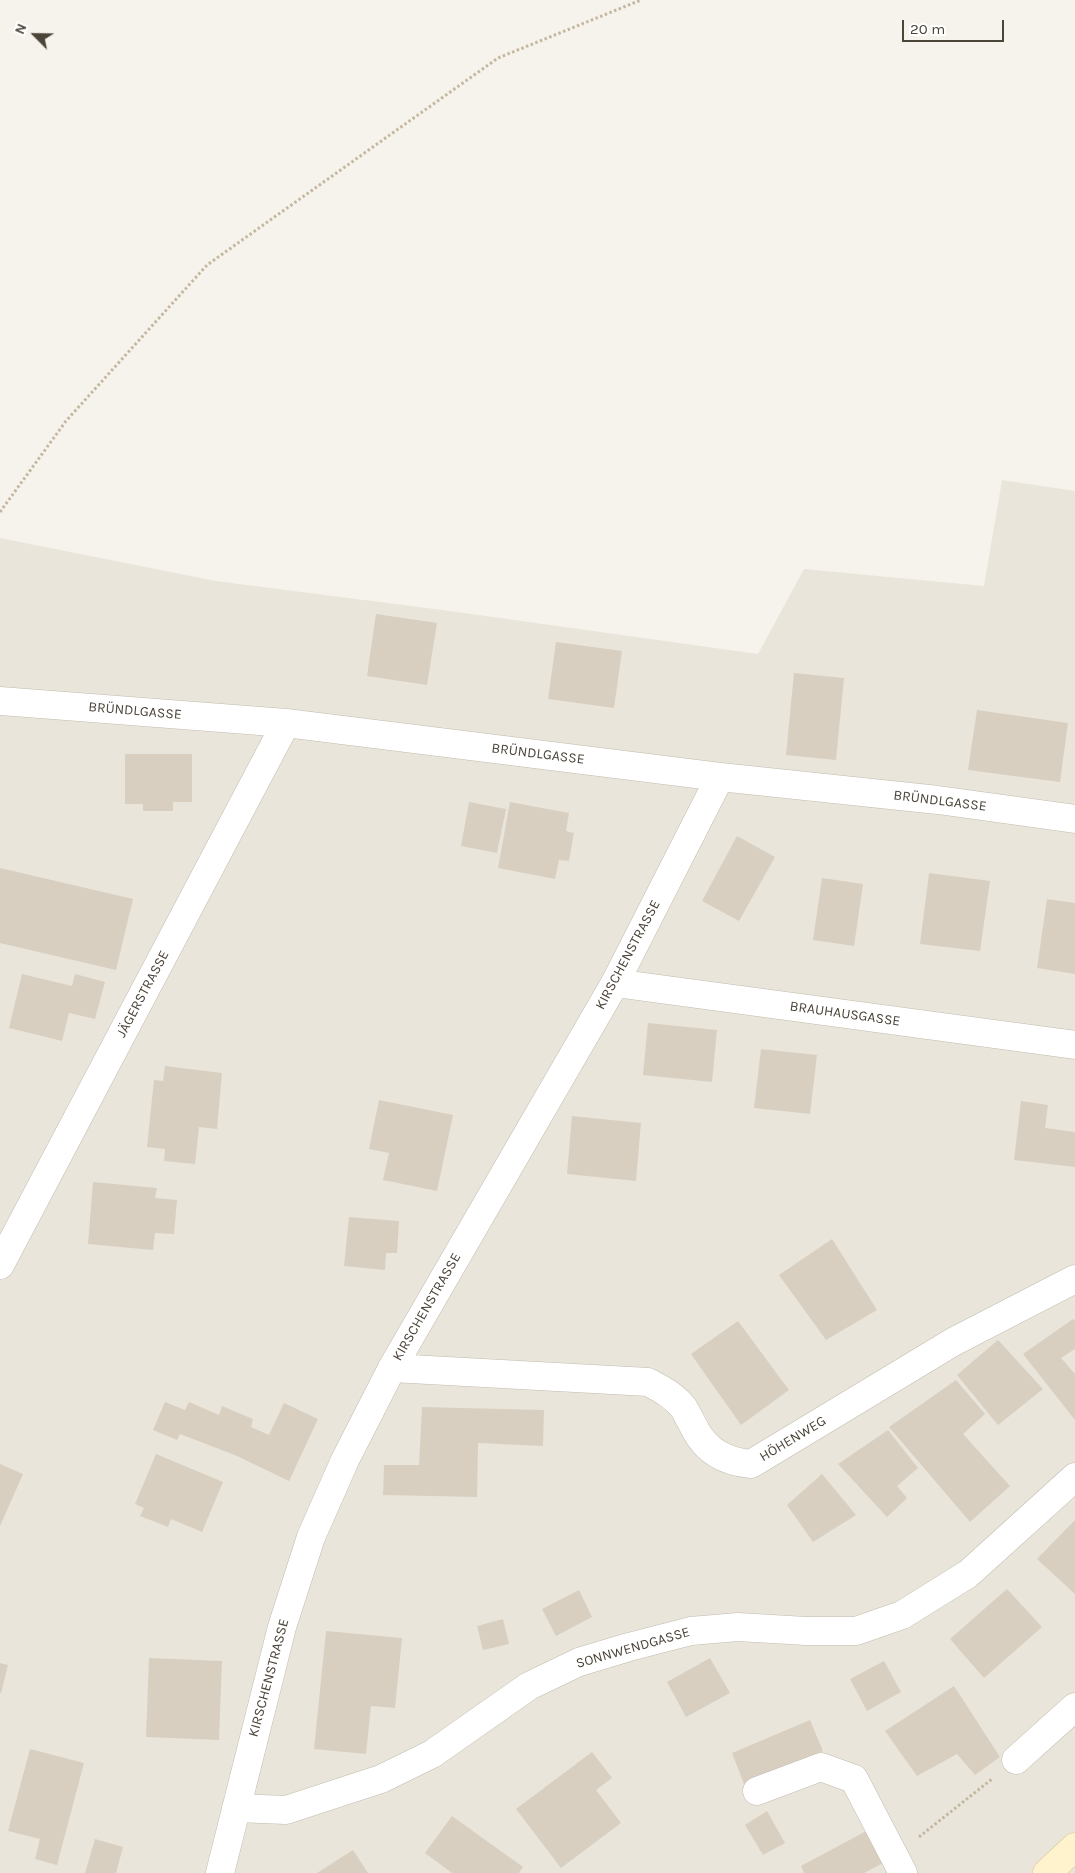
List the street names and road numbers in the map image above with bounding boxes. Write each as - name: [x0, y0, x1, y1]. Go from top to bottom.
- street label: BRÜNDLGASSE: [88, 699, 182, 723]
- street label: BRÜNDLGASSE: [491, 740, 585, 768]
- street label: BRÜNDLGASSE: [893, 787, 987, 815]
- street label: KIRSCHENSTRASSE: [592, 897, 664, 1013]
- street label: JÄGERSTRASSE: [113, 948, 173, 1040]
- street label: BRAUHAUSGASSE: [789, 998, 901, 1030]
- street label: KIRSCHENSTRASSE: [389, 1250, 465, 1364]
- street label: HÖHENWEG: [757, 1413, 829, 1465]
- street label: KIRSCHENSTRASSE: [245, 1617, 293, 1739]
- street label: SONNWENDGASSE: [574, 1624, 692, 1672]

